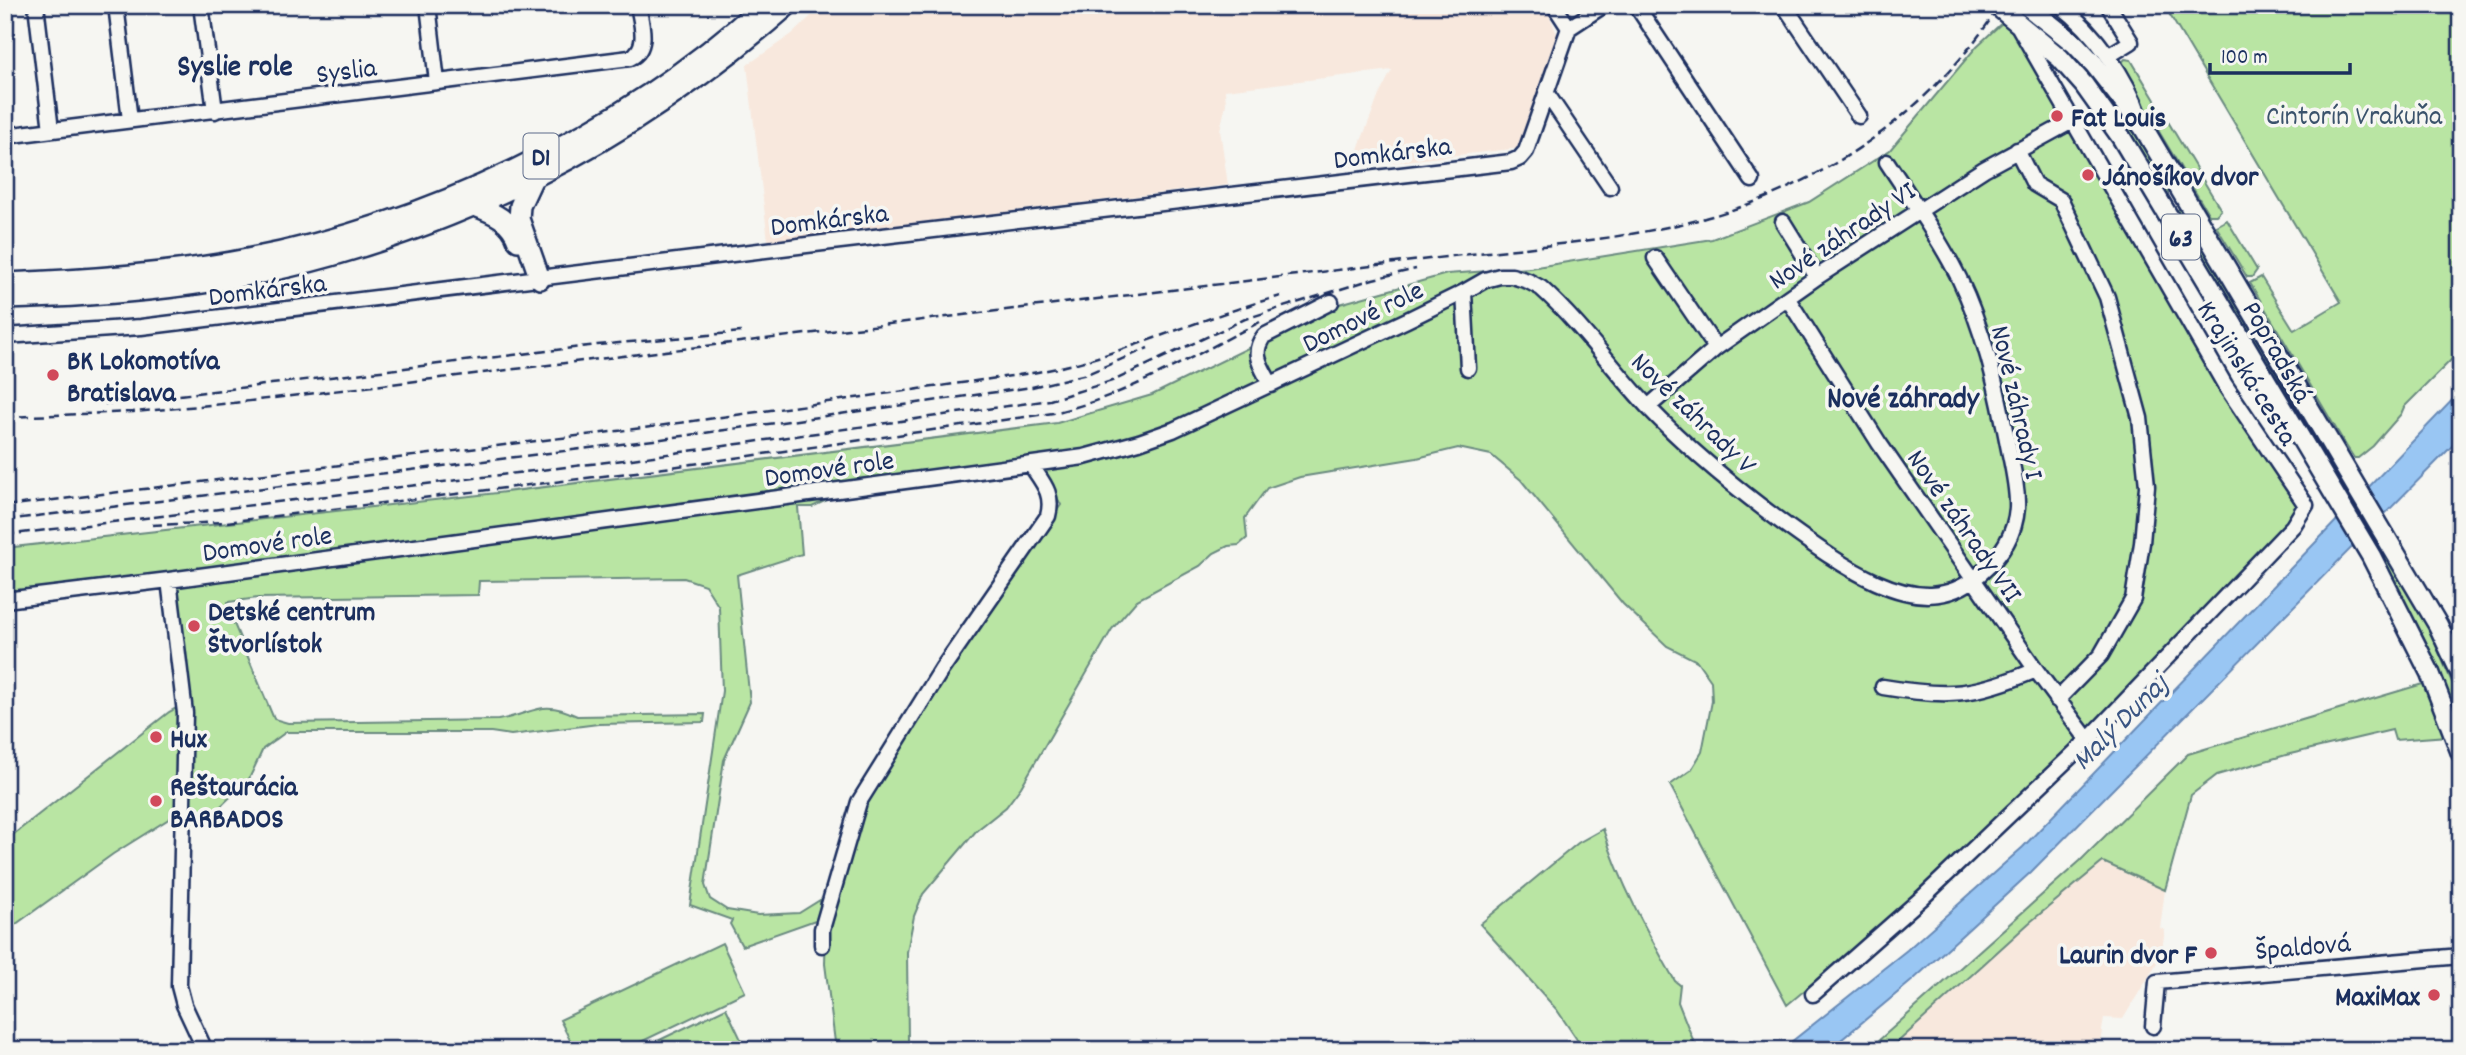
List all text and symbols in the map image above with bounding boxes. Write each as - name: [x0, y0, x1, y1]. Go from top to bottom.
- scale bar: [2210, 32, 2350, 76]
- text: 100 m: [2221, 44, 2268, 74]
- district label: Syslie role: [177, 48, 293, 91]
- street label: Syslia: [314, 50, 380, 97]
- park label: Cintorín Vrakuňa: [2266, 99, 2443, 139]
- place label: Fat Louis: [2071, 101, 2166, 141]
- marker: Fat Louis: [2049, 108, 2065, 124]
- street label: Domkárska: [1331, 129, 1455, 183]
- road number: D1: [524, 134, 558, 178]
- place label: Jánošíkov dvor: [2102, 160, 2259, 200]
- marker: Jánošíkov dvor: [2080, 167, 2096, 183]
- street label: Nové záhrady VI: [1762, 174, 1926, 302]
- street label: Domkárska: [768, 196, 892, 250]
- road number: 63: [2162, 214, 2200, 260]
- street label: Domkárska: [206, 266, 330, 320]
- street label: Domové role: [1297, 273, 1432, 366]
- street label: Krajinská cesta: [2184, 294, 2306, 456]
- street label: Popradská: [2229, 295, 2320, 412]
- street label: Nové záhrady I: [1977, 322, 2051, 484]
- place label: BK Lokomotíva Bratislava: [67, 344, 220, 416]
- street label: Nové záhrady V: [1619, 345, 1764, 487]
- marker: BK Lokomotíva Bratislava: [45, 367, 61, 383]
- district label: Nové záhrady: [1827, 380, 1981, 423]
- street label: Domové role: [762, 443, 897, 501]
- street label: Nové záhrady VII: [1894, 443, 2030, 613]
- street label: Domové role: [200, 518, 335, 576]
- place label: Detské centrum Štvorlístok: [208, 595, 375, 667]
- marker: Detské centrum Štvorlístok: [186, 618, 202, 634]
- water label: Malý Dunaj: [2064, 664, 2183, 783]
- place label: Hux: [170, 722, 207, 762]
- marker: Hux: [148, 729, 164, 745]
- place label: Reštaurácia BARBADOS: [170, 770, 298, 842]
- marker: Reštaurácia BARBADOS: [148, 793, 164, 809]
- street label: Špaldová: [2254, 926, 2353, 974]
- place label: Laurin dvor F: [2059, 938, 2198, 978]
- marker: Laurin dvor F: [2203, 945, 2219, 961]
- place label: MaxiMax: [2335, 980, 2421, 1020]
- marker: MaxiMax: [2426, 987, 2442, 1003]

